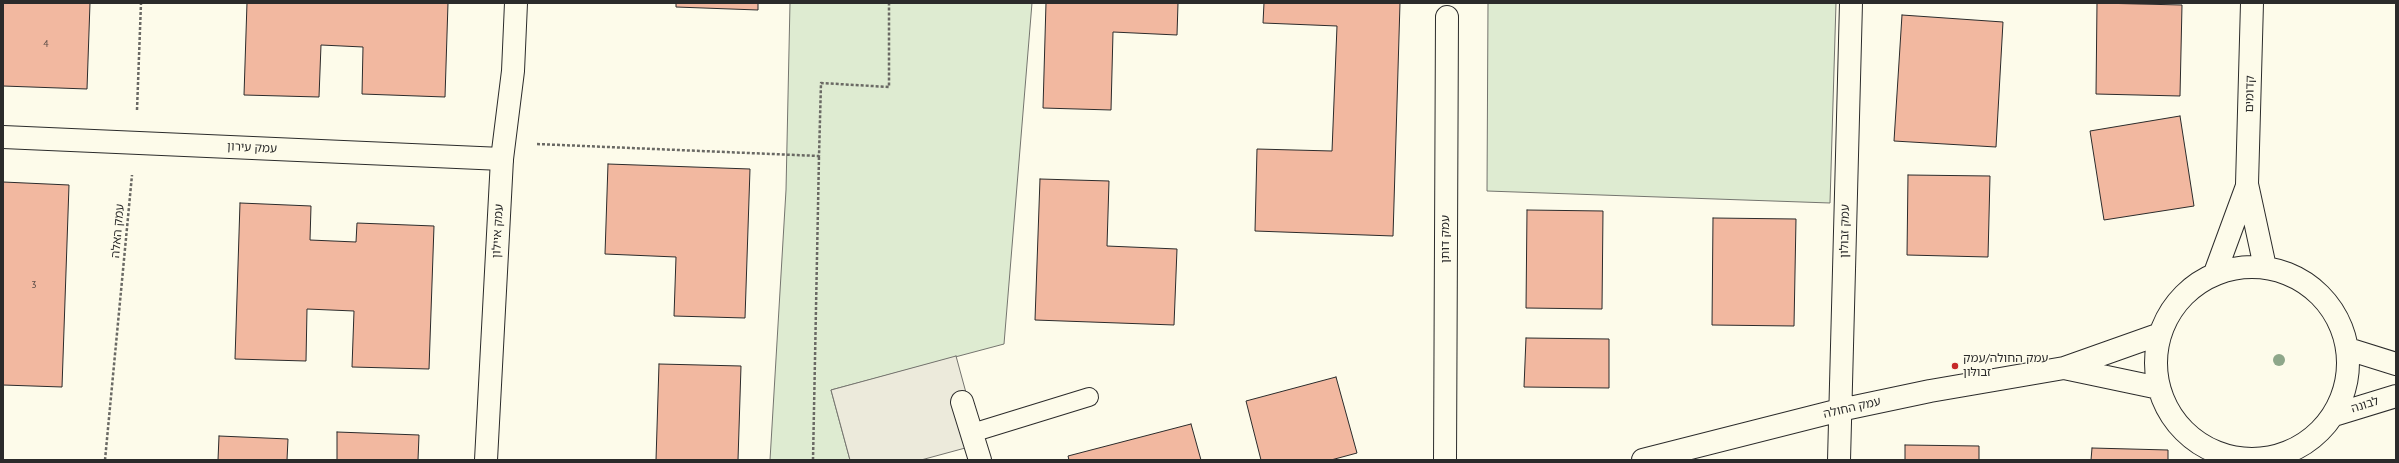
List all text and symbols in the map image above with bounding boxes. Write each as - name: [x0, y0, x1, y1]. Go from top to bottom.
- house number: 4: [43, 38, 49, 50]
- street label: קדומים: [2242, 75, 2258, 113]
- street label: עמק עירון: [227, 140, 277, 156]
- street label: עמק האלה: [108, 203, 128, 259]
- street label: עמק איילון: [489, 204, 507, 258]
- street label: עמק זבולון: [1837, 204, 1853, 258]
- street label: עמק דותן: [1439, 215, 1453, 263]
- house number: 3: [31, 279, 37, 291]
- place label: עמק החולה/עמק זבולון: [1963, 352, 2048, 380]
- marker: עמק החולה/עמק זבולון: [1950, 361, 1960, 371]
- street label: עמק החולה: [1822, 394, 1882, 422]
- street label: לבונה: [2349, 394, 2381, 416]

